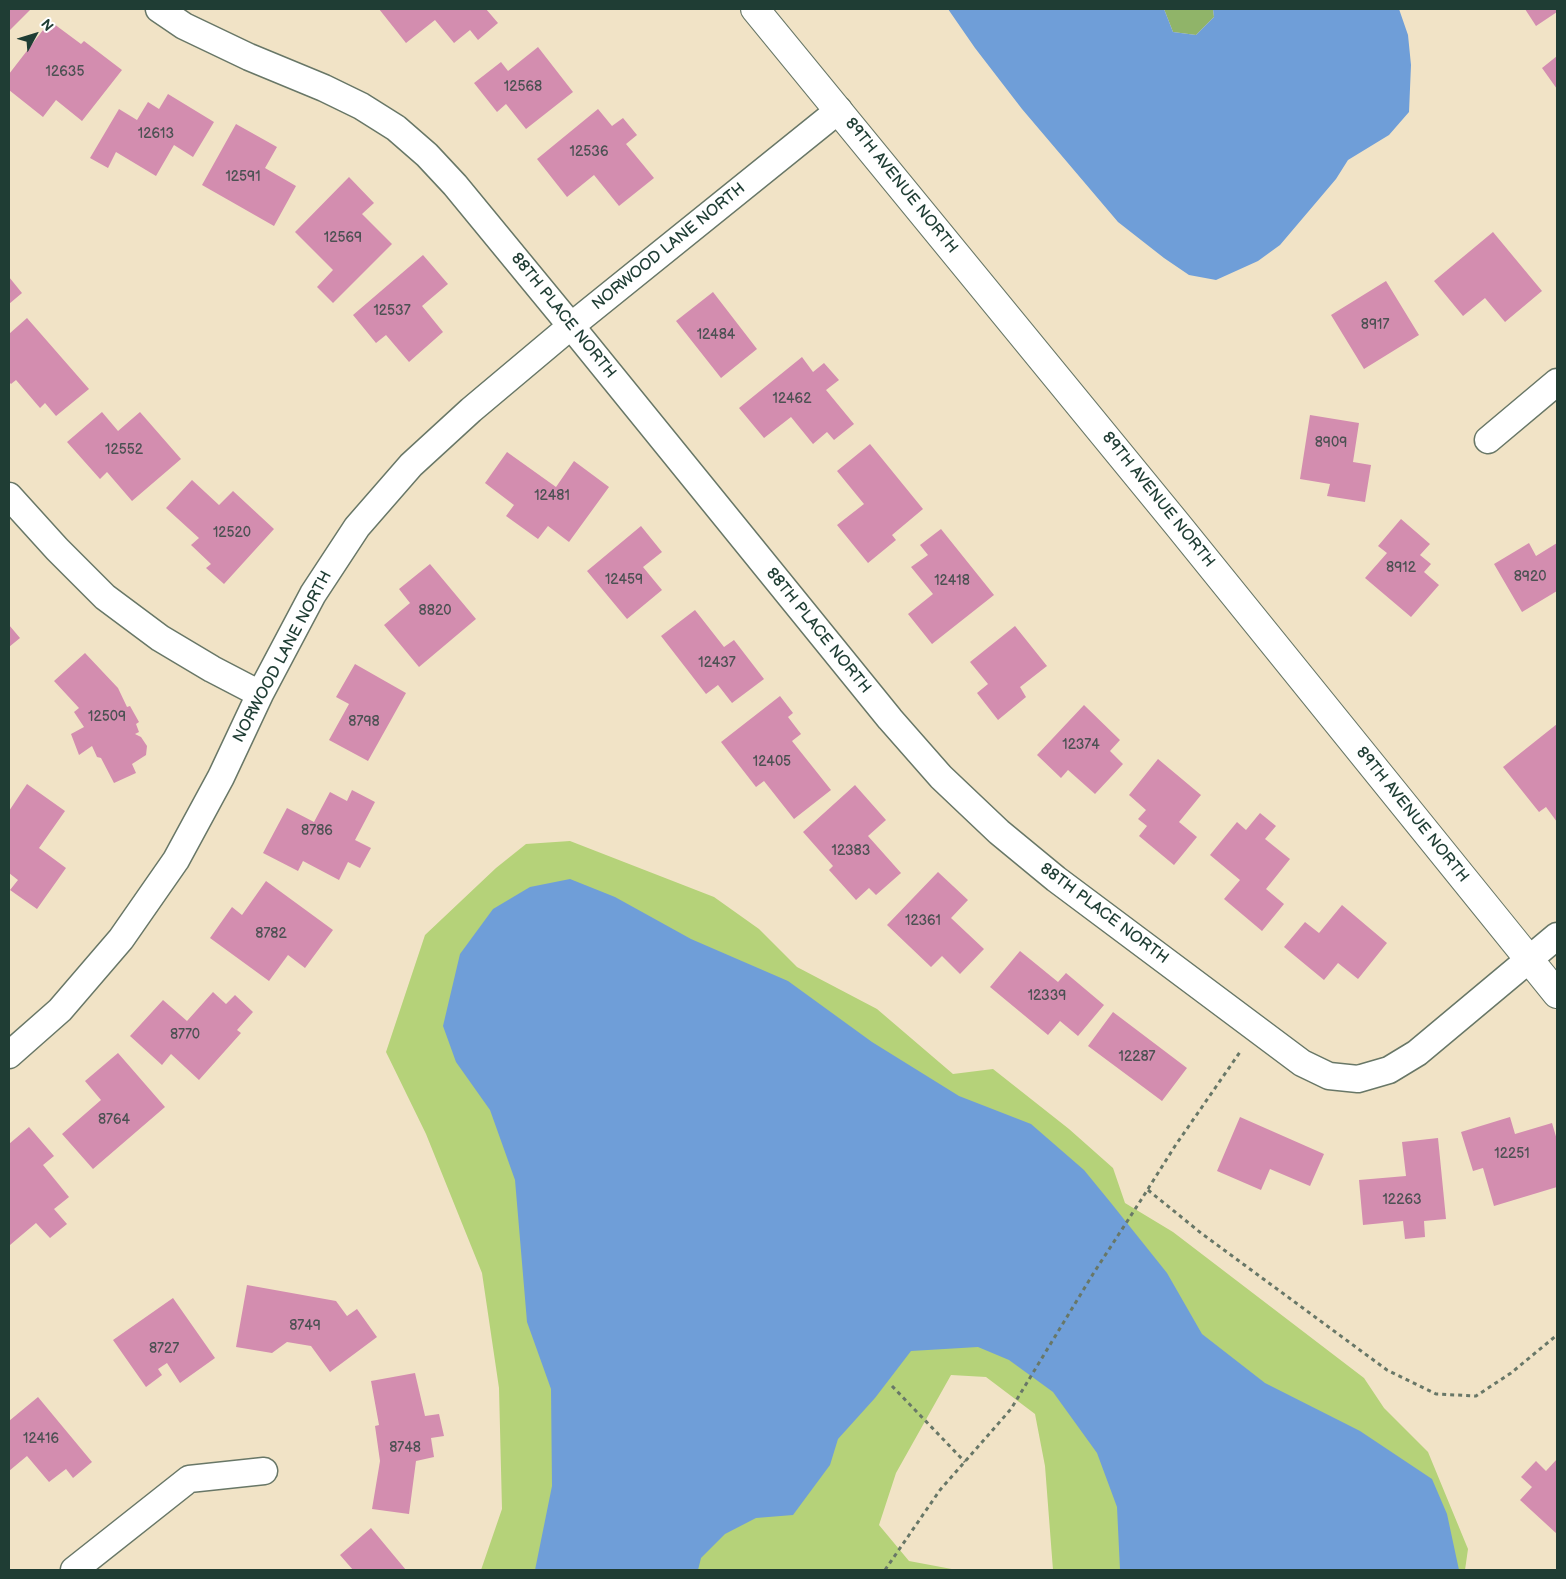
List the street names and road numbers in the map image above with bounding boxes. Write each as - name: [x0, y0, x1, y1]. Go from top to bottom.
- street label: 89TH AVENUE NORTH: [840, 114, 962, 258]
- street label: NORWOOD LANE NORTH: [589, 179, 749, 315]
- street label: 88TH PLACE NORTH: [506, 249, 620, 383]
- street label: 89TH AVENUE NORTH: [1097, 428, 1219, 572]
- street label: 88TH PLACE NORTH: [761, 564, 875, 698]
- street label: NORWOOD LANE NORTH: [230, 568, 336, 746]
- street label: 89TH AVENUE NORTH: [1351, 743, 1473, 887]
- street label: 88TH PLACE NORTH: [1036, 859, 1172, 969]

